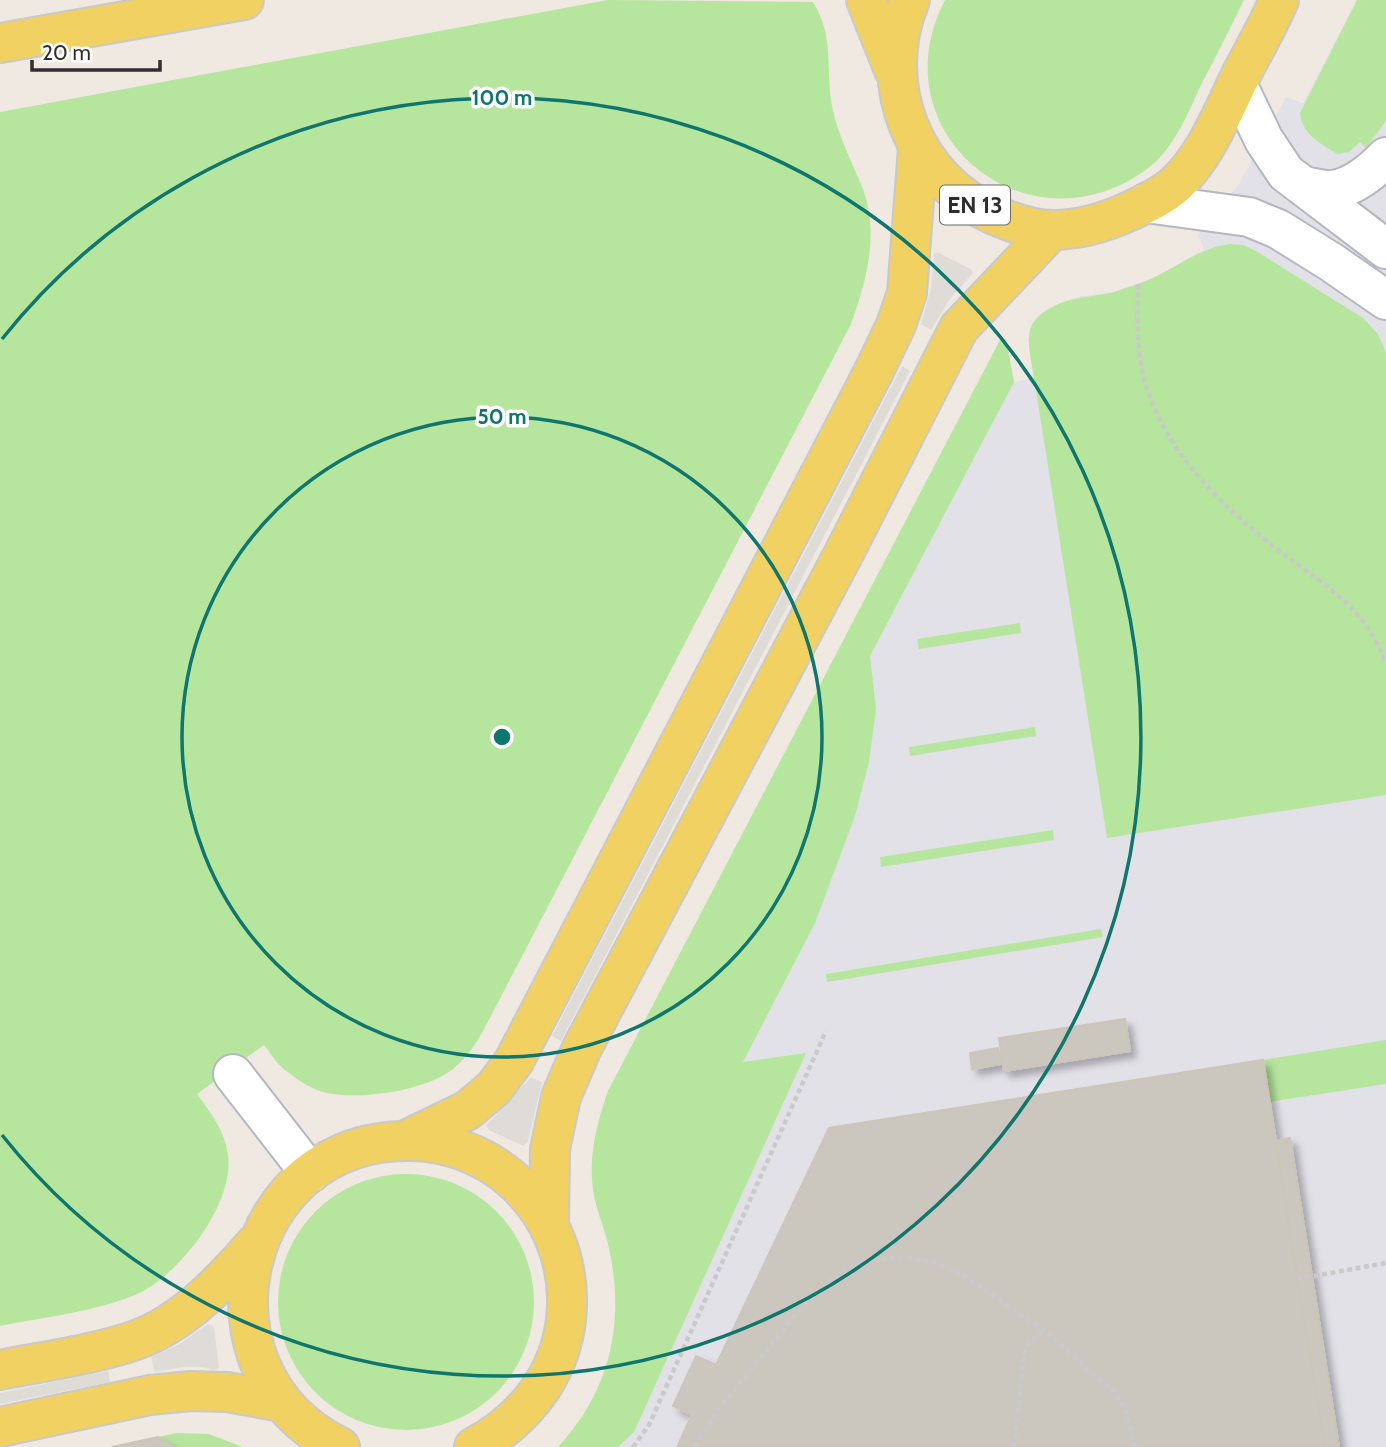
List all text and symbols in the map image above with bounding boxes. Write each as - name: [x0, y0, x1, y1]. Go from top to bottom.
- scale bar: [32, 28, 159, 72]
- text: 20 m: [42, 40, 91, 65]
- text: 100 m: [472, 85, 532, 110]
- road number: EN 13: [940, 186, 1010, 224]
- text: 50 m: [477, 404, 527, 429]
- centre of rings: [490, 725, 514, 749]

